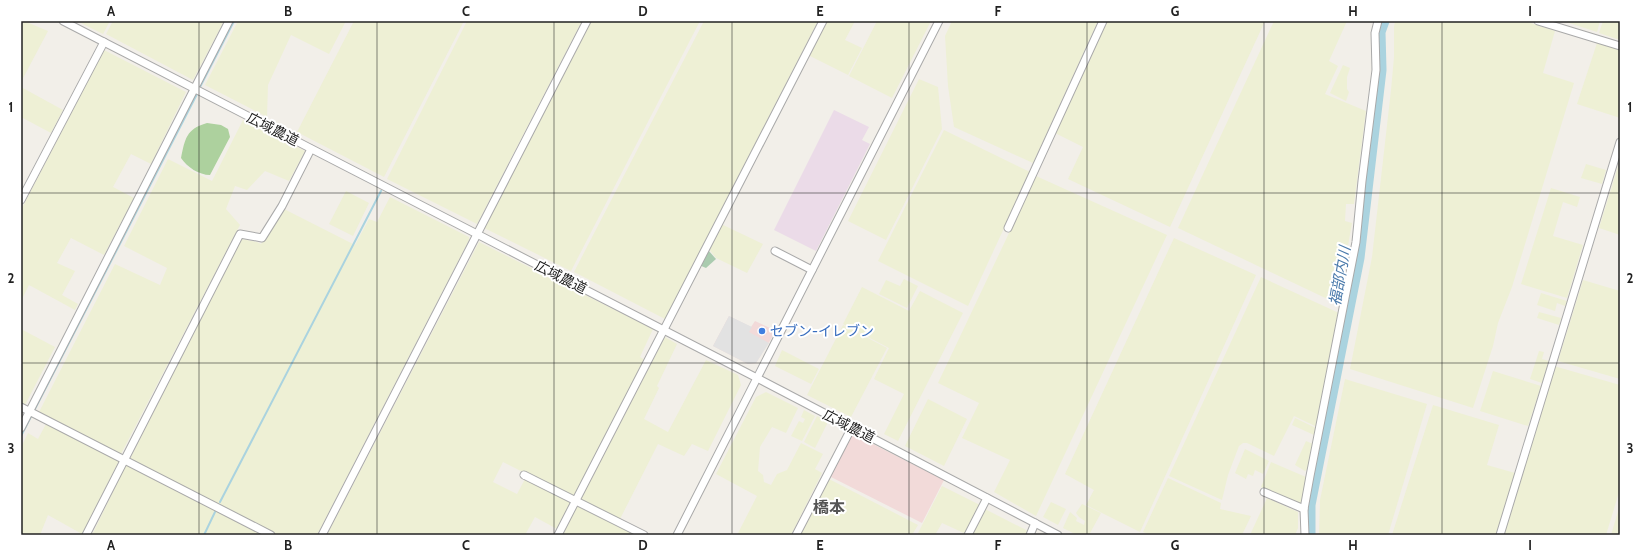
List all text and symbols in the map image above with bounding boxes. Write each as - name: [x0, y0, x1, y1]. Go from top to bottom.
- text: A: [107, 3, 116, 19]
- text: B: [284, 3, 292, 19]
- text: C: [462, 3, 470, 19]
- text: D: [638, 3, 648, 19]
- text: E: [816, 3, 824, 19]
- text: F: [995, 3, 1002, 19]
- text: G: [1171, 3, 1180, 19]
- text: H: [1348, 3, 1358, 19]
- text: I: [1528, 3, 1532, 19]
- text: 1: [9, 99, 13, 115]
- text: 1: [1628, 99, 1632, 115]
- street label: 広域農道: [244, 108, 302, 150]
- water label: 福部内川: [1326, 243, 1354, 307]
- street label: 広域農道: [532, 256, 590, 298]
- text: 2: [8, 270, 15, 286]
- text: 2: [1627, 270, 1634, 286]
- place label: セブン-イレブン: [770, 322, 874, 340]
- marker: セブン-イレブン: [757, 326, 767, 336]
- street label: 広域農道: [820, 405, 878, 447]
- text: 3: [7, 440, 15, 456]
- text: 3: [1626, 440, 1634, 456]
- district label: 橋本: [813, 498, 845, 517]
- text: A: [107, 537, 116, 553]
- text: B: [284, 537, 292, 553]
- text: C: [462, 537, 470, 553]
- text: D: [638, 537, 648, 553]
- text: E: [816, 537, 824, 553]
- text: F: [995, 537, 1002, 553]
- text: G: [1171, 537, 1180, 553]
- text: H: [1348, 537, 1358, 553]
- text: I: [1528, 537, 1532, 553]

